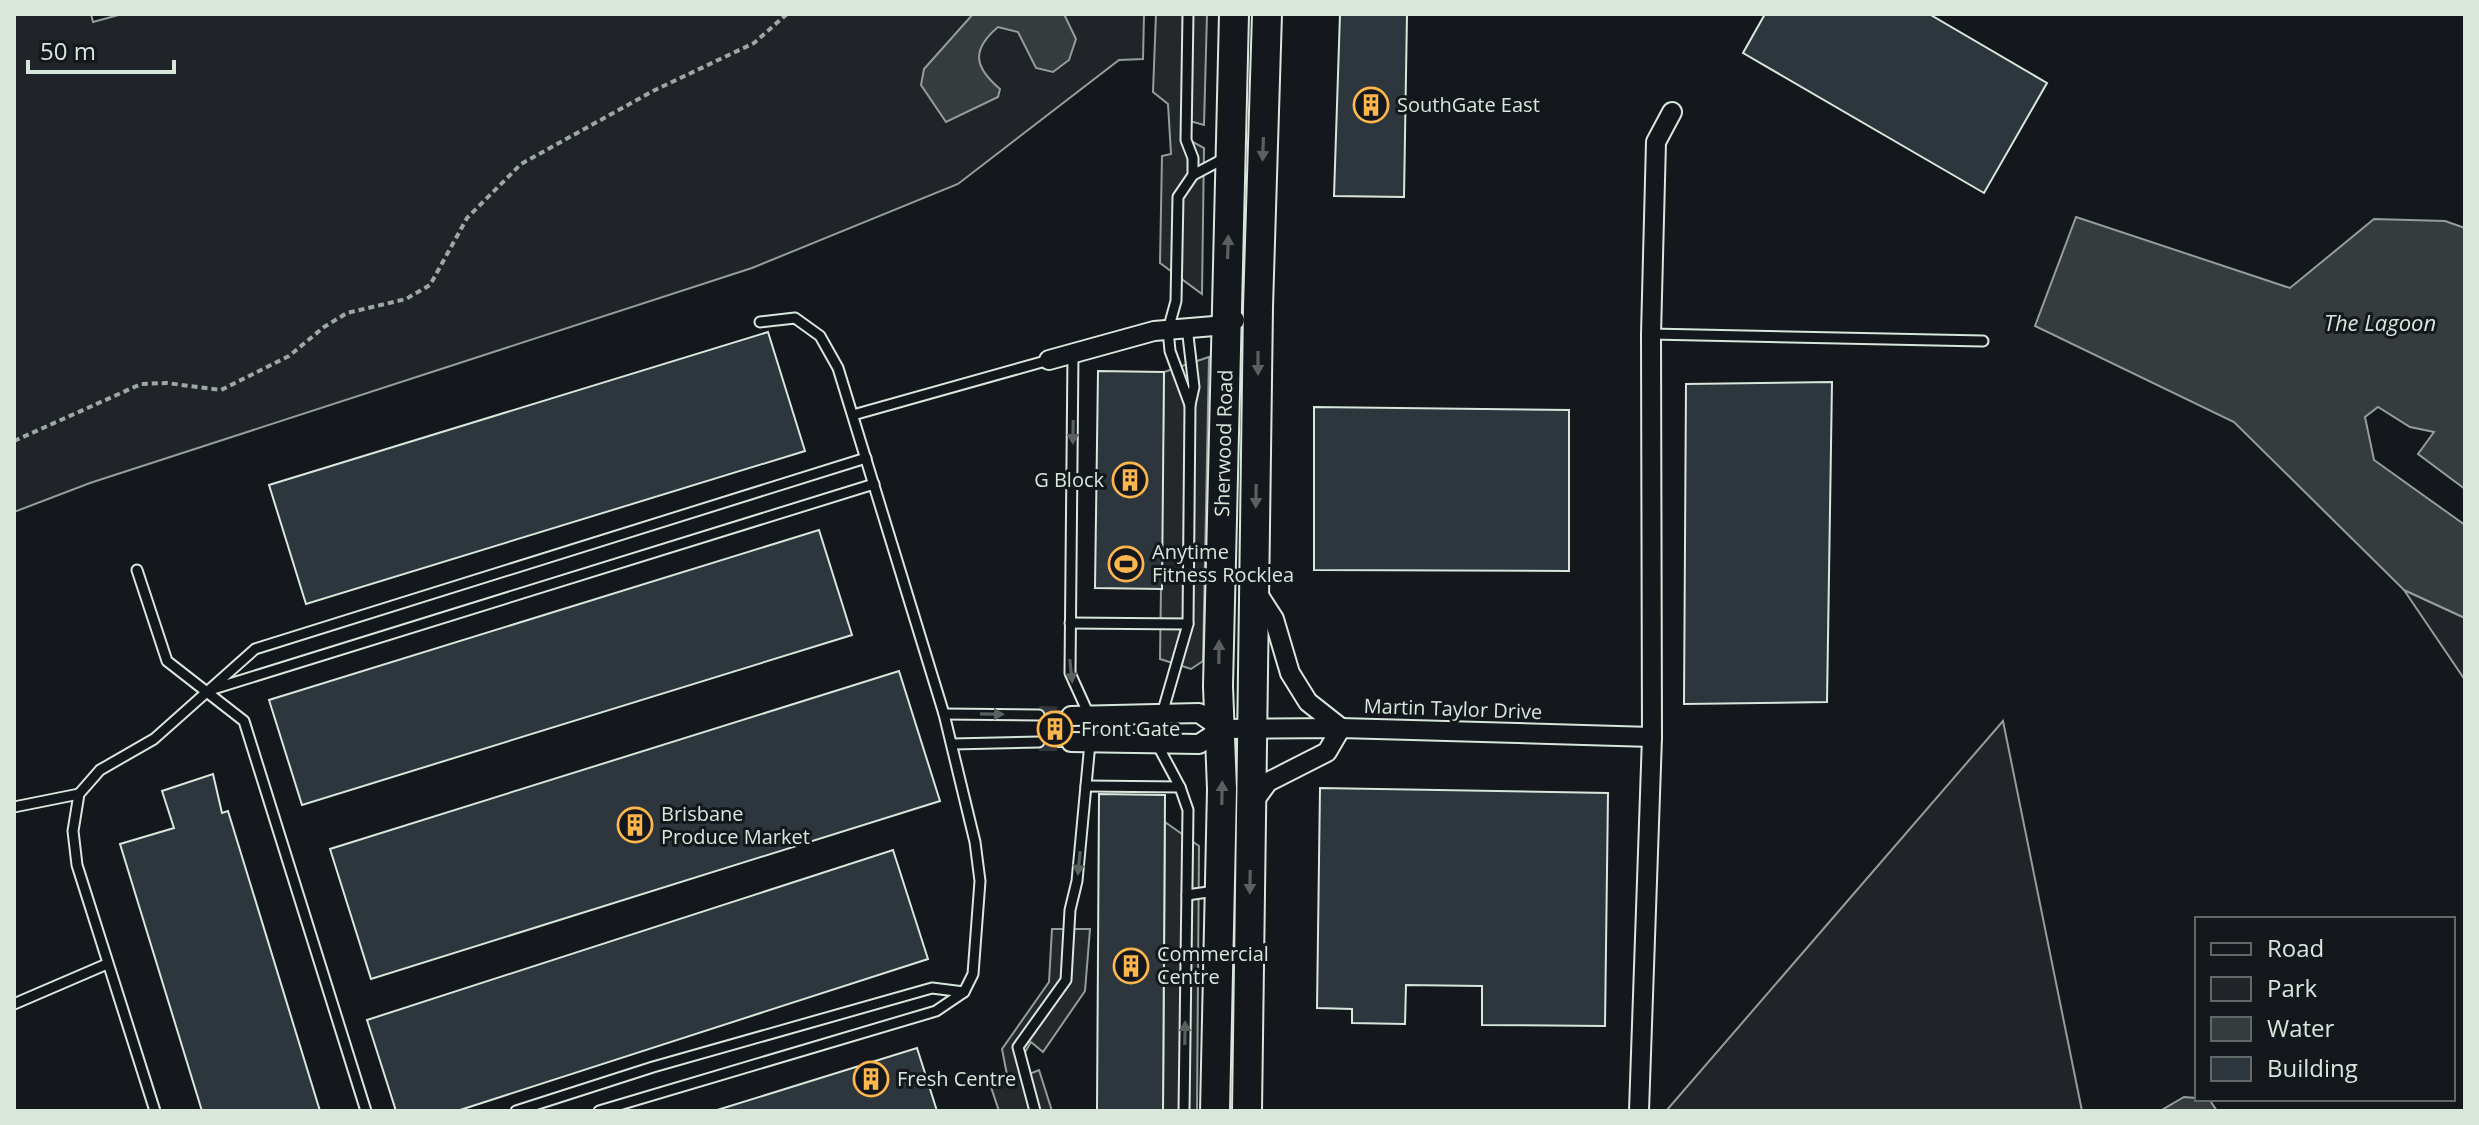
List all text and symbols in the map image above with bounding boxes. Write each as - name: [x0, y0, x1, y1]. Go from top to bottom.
- scale bar: [28, 24, 174, 74]
- text: 50 m: [40, 34, 96, 67]
- building icon: SouthGate East: [1352, 86, 1390, 124]
- place label: SouthGate East: [1397, 91, 1540, 118]
- one-way arrow: [1257, 137, 1269, 162]
- one-way arrow: [1221, 234, 1234, 259]
- water label: The Lagoon: [2324, 307, 2436, 337]
- one-way arrow: [1252, 351, 1264, 376]
- street label: Sherwood Road: [1208, 369, 1239, 517]
- one-way arrow: [1066, 420, 1079, 445]
- building icon: G Block: [1111, 461, 1149, 499]
- place label: G Block: [1034, 466, 1104, 493]
- one-way arrow: [1250, 484, 1263, 509]
- place label: Anytime Fitness Rocklea: [1152, 538, 1294, 588]
- sports icon: Anytime Fitness Rocklea: [1107, 545, 1145, 583]
- one-way arrow: [1213, 639, 1225, 664]
- one-way arrow: [1065, 659, 1078, 684]
- street label: Martin Taylor Drive: [1363, 692, 1543, 725]
- one-way arrow: [980, 708, 1005, 721]
- building icon: Front Gate: [1036, 710, 1074, 748]
- place label: Front Gate: [1081, 715, 1180, 742]
- one-way arrow: [1215, 780, 1228, 805]
- place label: Brisbane Produce Market: [661, 800, 810, 850]
- building icon: Brisbane Produce Market: [616, 806, 654, 844]
- one-way arrow: [1072, 851, 1085, 876]
- one-way arrow: [1244, 870, 1256, 895]
- legend: [2195, 917, 2455, 1101]
- text: Road: [2267, 931, 2324, 964]
- place label: Commercial Centre: [1157, 940, 1269, 990]
- building icon: Commercial Centre: [1112, 947, 1150, 985]
- text: Park: [2267, 971, 2318, 1004]
- text: Water: [2267, 1011, 2335, 1044]
- one-way arrow: [1179, 1020, 1191, 1045]
- text: Building: [2267, 1051, 2358, 1084]
- building icon: Fresh Centre: [852, 1060, 890, 1098]
- place label: Fresh Centre: [897, 1065, 1016, 1092]

